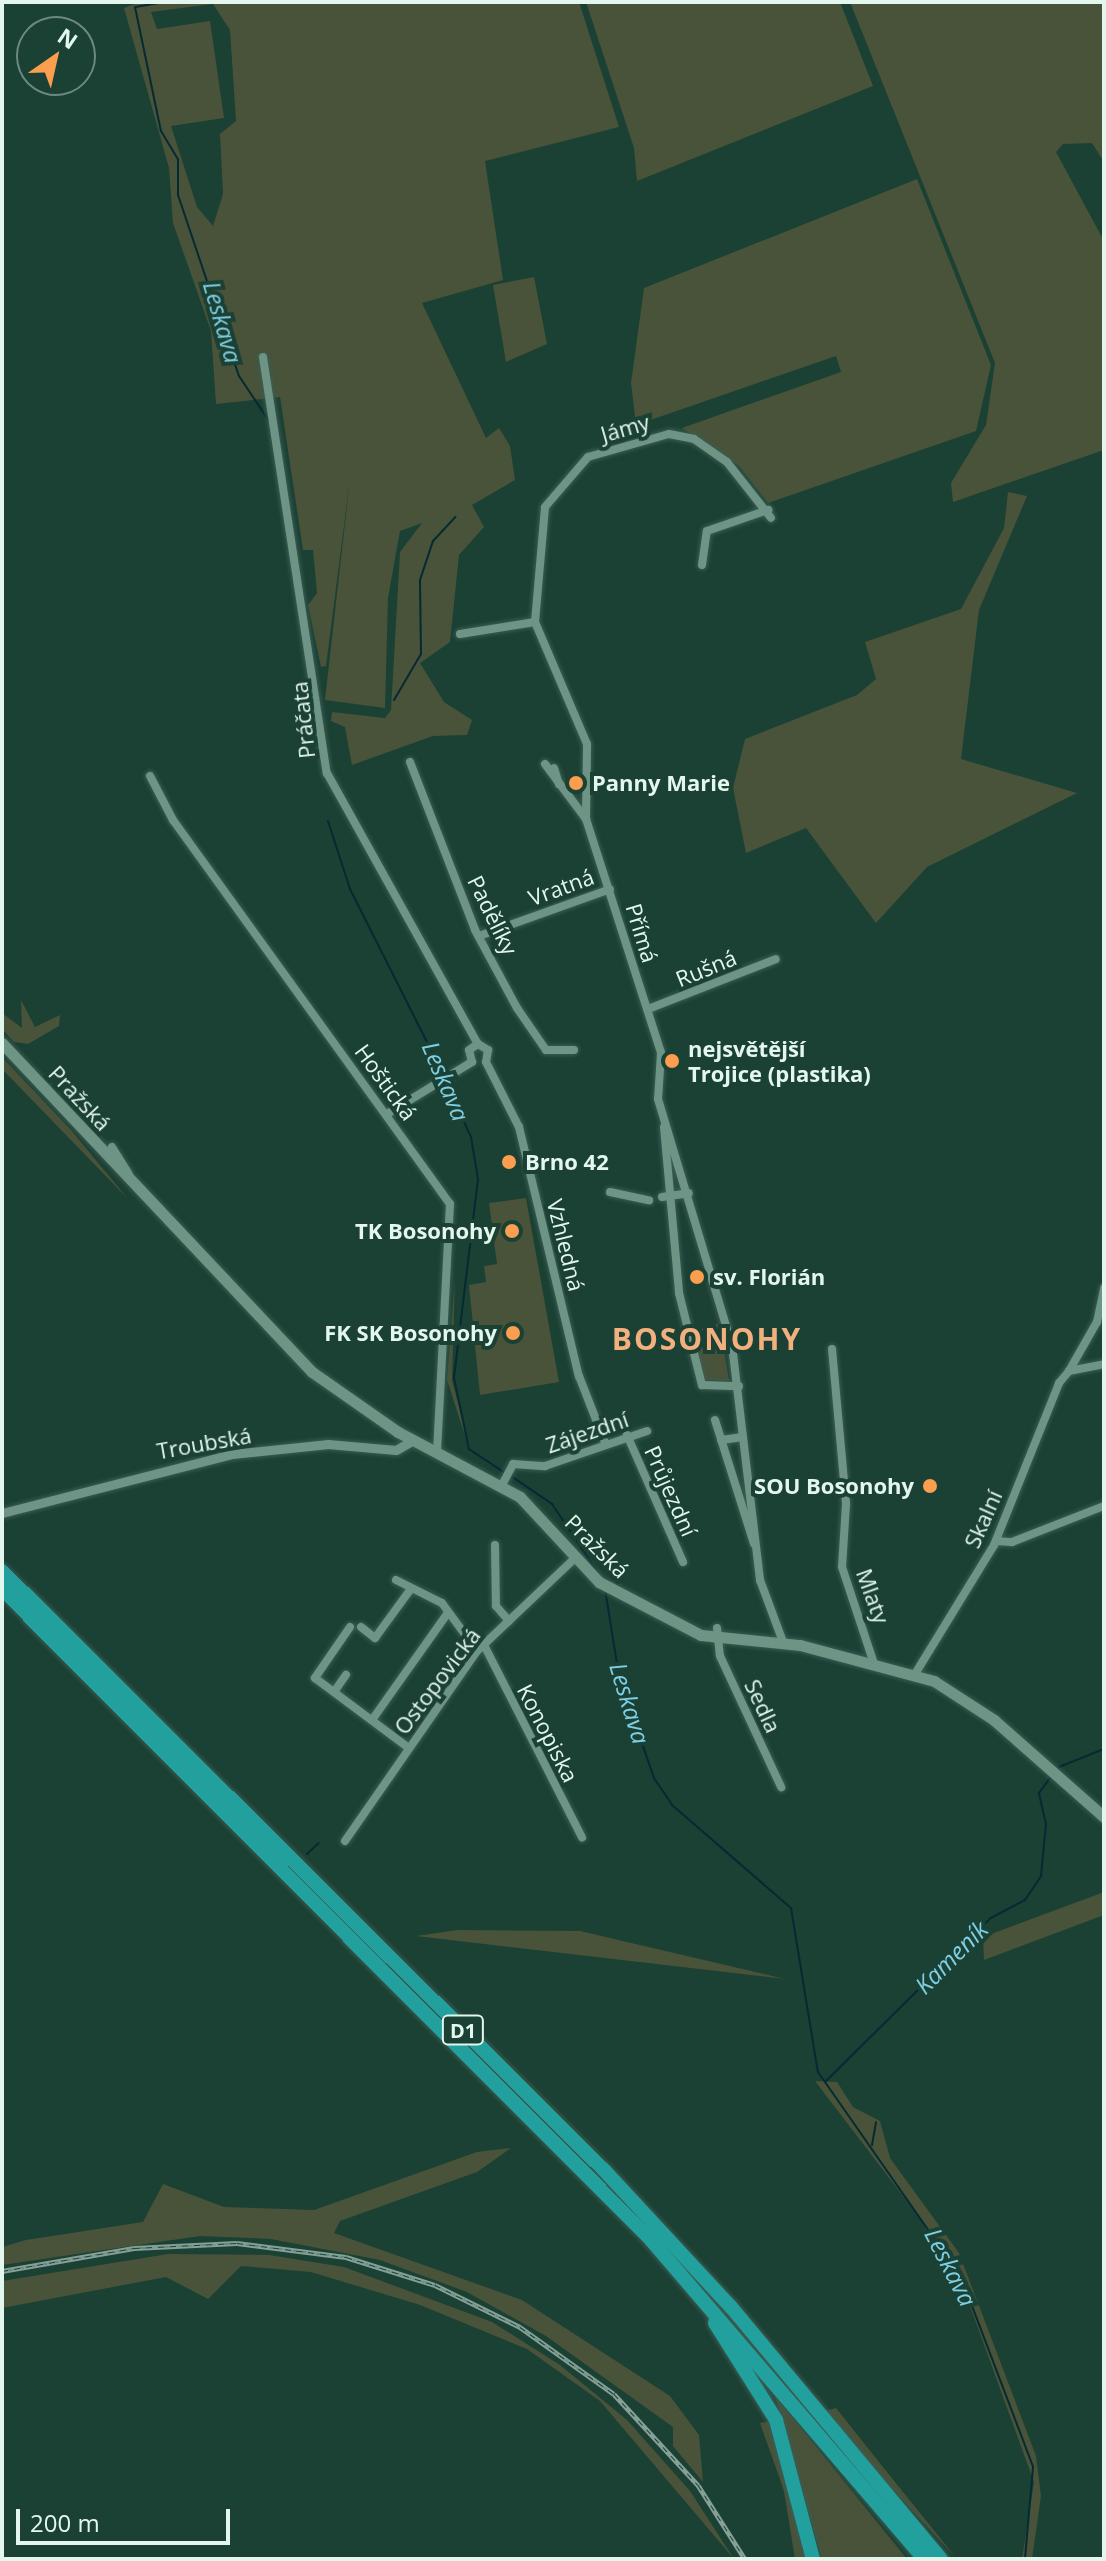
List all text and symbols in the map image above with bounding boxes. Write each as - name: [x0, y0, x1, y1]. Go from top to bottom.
- north arrow: [16, 16, 96, 96]
- text: N: [52, 20, 84, 55]
- water label: Leskava: [198, 278, 248, 366]
- street label: Jámy: [598, 408, 652, 448]
- street label: Práčata: [286, 680, 320, 760]
- place label: Panny Marie: [592, 770, 730, 796]
- marker: Panny Marie: [567, 774, 585, 792]
- street label: Vratná: [525, 863, 597, 911]
- street label: Padělíky: [463, 871, 523, 959]
- street label: Přímá: [621, 900, 663, 966]
- street label: Rušná: [672, 944, 740, 992]
- place label: nejsvětější Trojice (plastika): [688, 1035, 871, 1086]
- water label: Leskava: [416, 1037, 476, 1125]
- street label: Hoštická: [350, 1039, 422, 1125]
- marker: nejsvětější Trojice (plastika): [663, 1052, 681, 1070]
- street label: Pražská: [43, 1060, 117, 1136]
- place label: Brno 42: [525, 1149, 609, 1175]
- marker: Brno 42: [500, 1153, 518, 1171]
- street label: Vzhledná: [542, 1196, 590, 1294]
- place label: TK Bosonohy: [355, 1218, 496, 1244]
- marker: TK Bosonohy: [503, 1222, 521, 1240]
- place label: sv. Florián: [713, 1264, 825, 1290]
- marker: sv. Florián: [688, 1268, 706, 1286]
- place label: FK SK Bosonohy: [324, 1320, 497, 1346]
- district label: BOSONOHY: [612, 1321, 802, 1357]
- marker: FK SK Bosonohy: [504, 1324, 522, 1342]
- street label: Zájezdní: [542, 1406, 632, 1458]
- street label: Troubská: [155, 1422, 253, 1464]
- street label: Průjezdní: [639, 1442, 703, 1540]
- place label: SOU Bosonohy: [754, 1473, 914, 1499]
- marker: SOU Bosonohy: [921, 1477, 939, 1495]
- street label: Skalní: [959, 1486, 1007, 1552]
- street label: Pražská: [560, 1509, 634, 1583]
- street label: Mlaty: [851, 1565, 895, 1627]
- street label: Ostopovická: [388, 1623, 486, 1739]
- water label: Leskava: [604, 1659, 656, 1747]
- street label: Sedla: [739, 1675, 787, 1737]
- street label: Konopiska: [512, 1679, 584, 1787]
- water label: Kameník: [908, 1914, 994, 2000]
- road number: D1: [441, 2014, 485, 2046]
- water label: Leskava: [919, 2223, 983, 2311]
- scale bar: [20, 2493, 234, 2543]
- text: 200 m: [30, 2506, 100, 2539]

